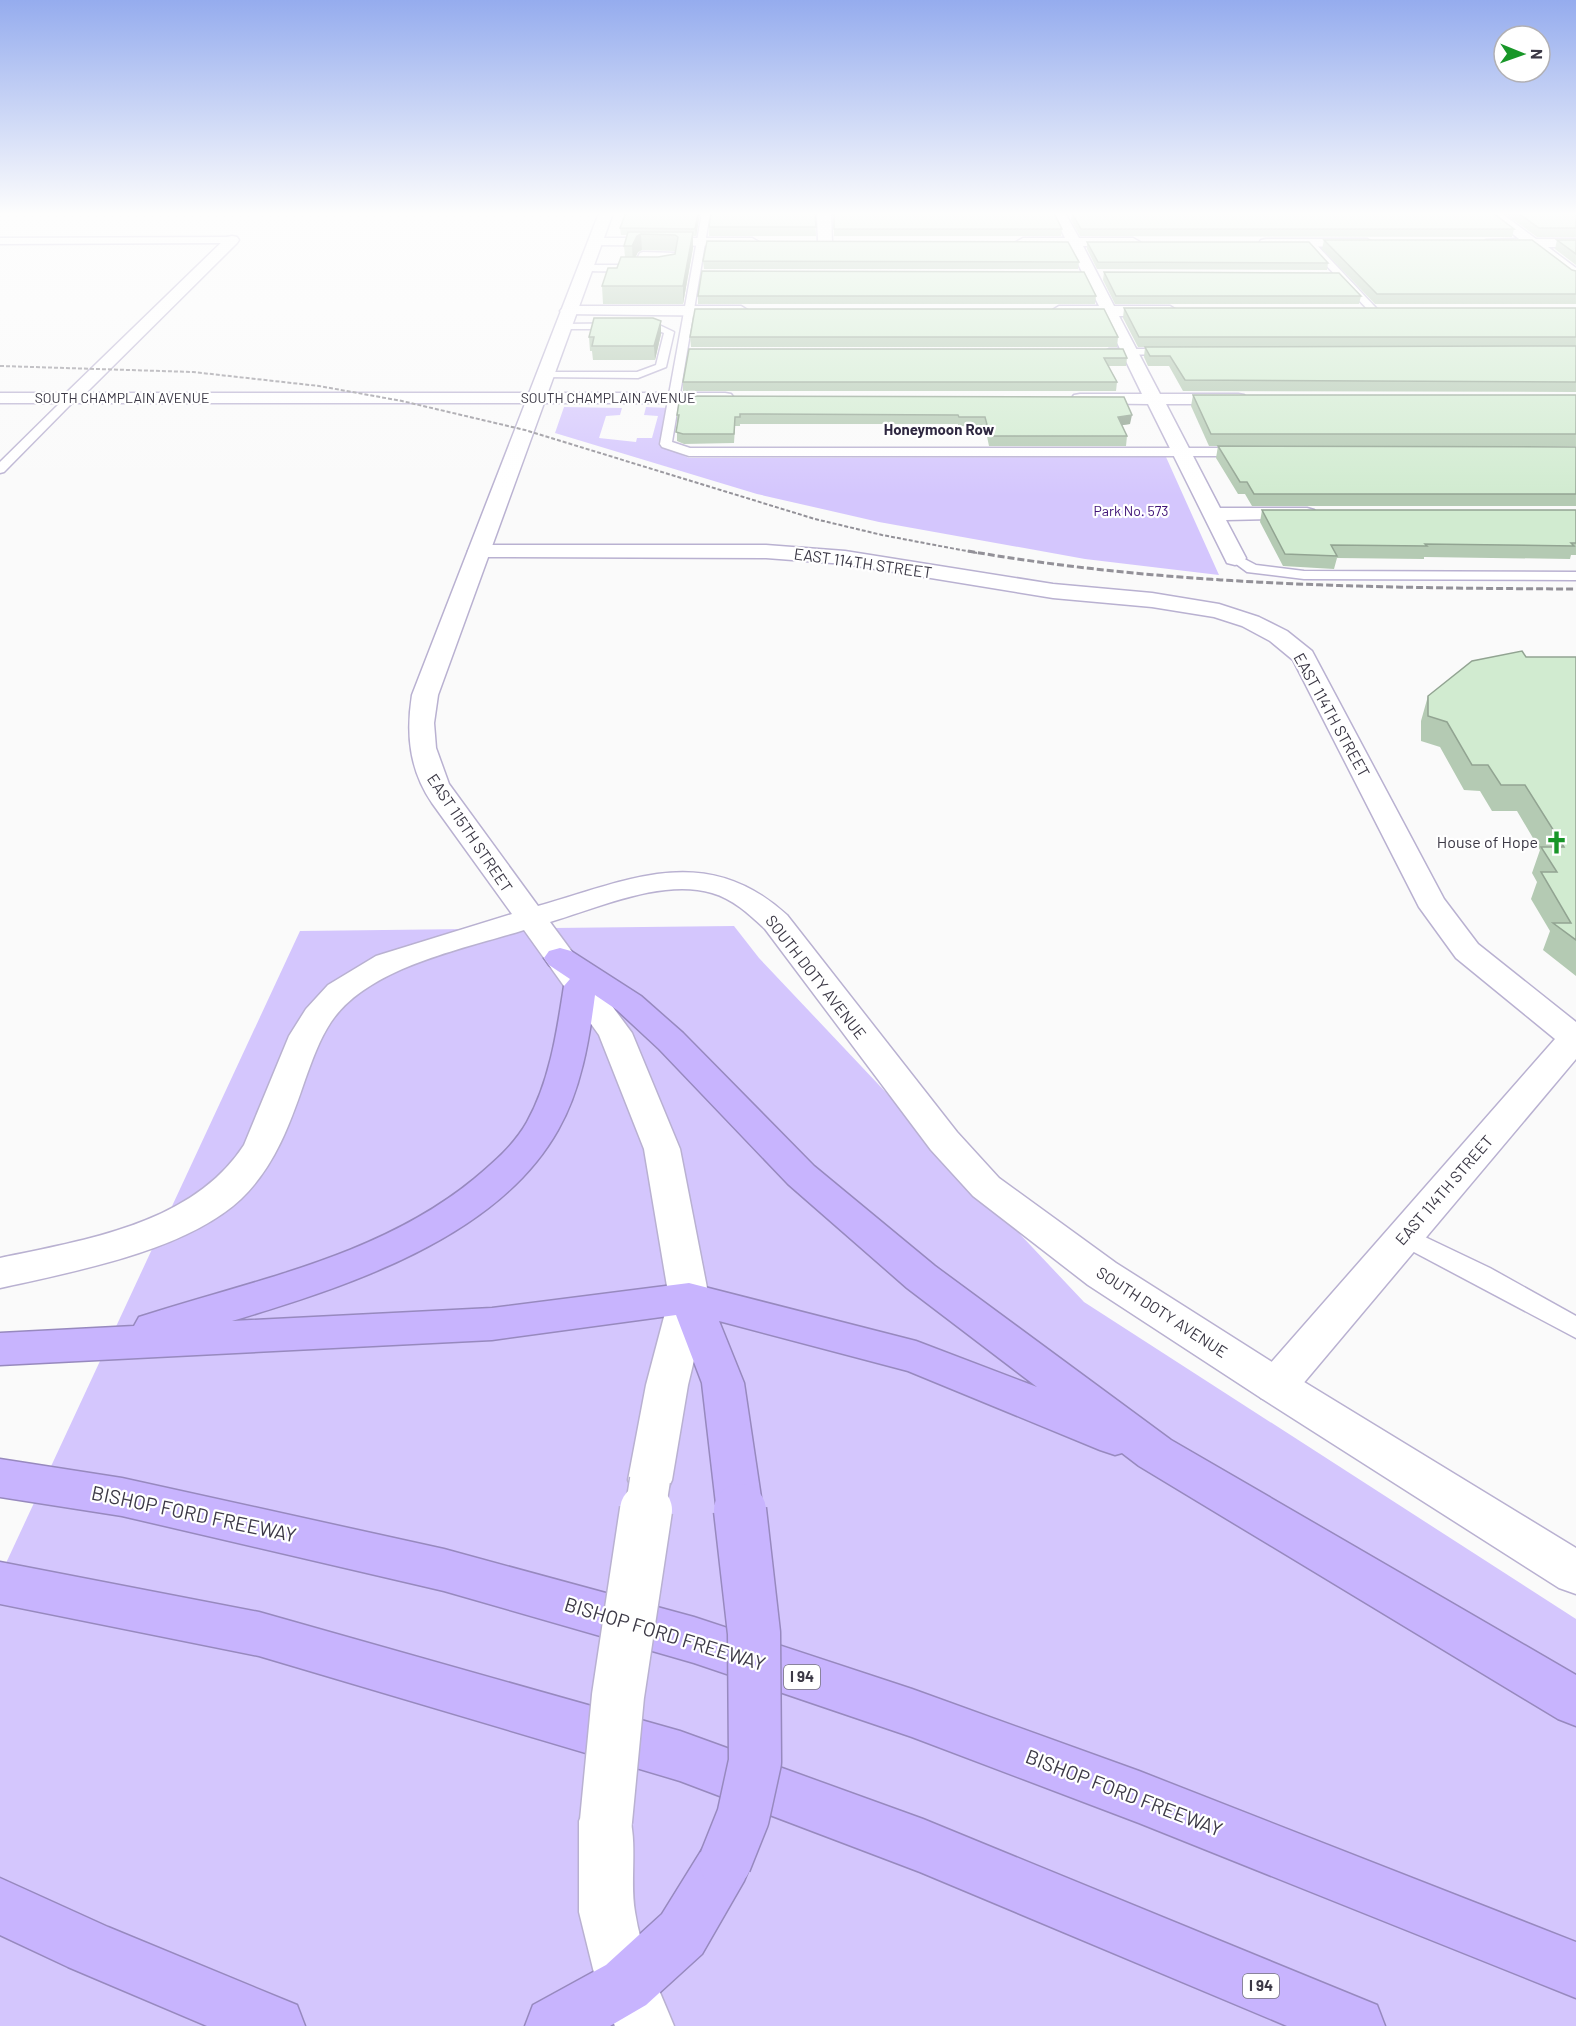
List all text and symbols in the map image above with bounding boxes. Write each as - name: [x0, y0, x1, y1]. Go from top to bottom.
- north arrow: [1492, 24, 1552, 84]
- text: N: [1528, 49, 1547, 60]
- street label: SOUTH CHAMPLAIN AVENUE: [35, 389, 209, 406]
- street label: SOUTH CHAMPLAIN AVENUE: [521, 389, 695, 406]
- district label: Honeymoon Row: [884, 420, 994, 438]
- park label: Park No. 573: [1094, 502, 1169, 519]
- street label: EAST 114TH STREET: [793, 543, 933, 582]
- street label: EAST 114TH STREET: [1290, 649, 1375, 780]
- street label: EAST 115TH STREET: [424, 770, 517, 896]
- church icon: House of Hope: [1543, 829, 1569, 855]
- place label: House of Hope: [1437, 832, 1538, 851]
- street label: SOUTH DOTY AVENUE: [762, 911, 871, 1042]
- street label: EAST 114TH STREET: [1391, 1131, 1497, 1248]
- street label: SOUTH DOTY AVENUE: [1093, 1262, 1231, 1361]
- street label: BISHOP FORD FREEWAY: [90, 1480, 299, 1546]
- street label: BISHOP FORD FREEWAY: [562, 1591, 769, 1675]
- road number: I 94: [784, 1665, 820, 1689]
- street label: BISHOP FORD FREEWAY: [1023, 1743, 1226, 1841]
- road number: I 94: [1243, 1974, 1279, 1998]

